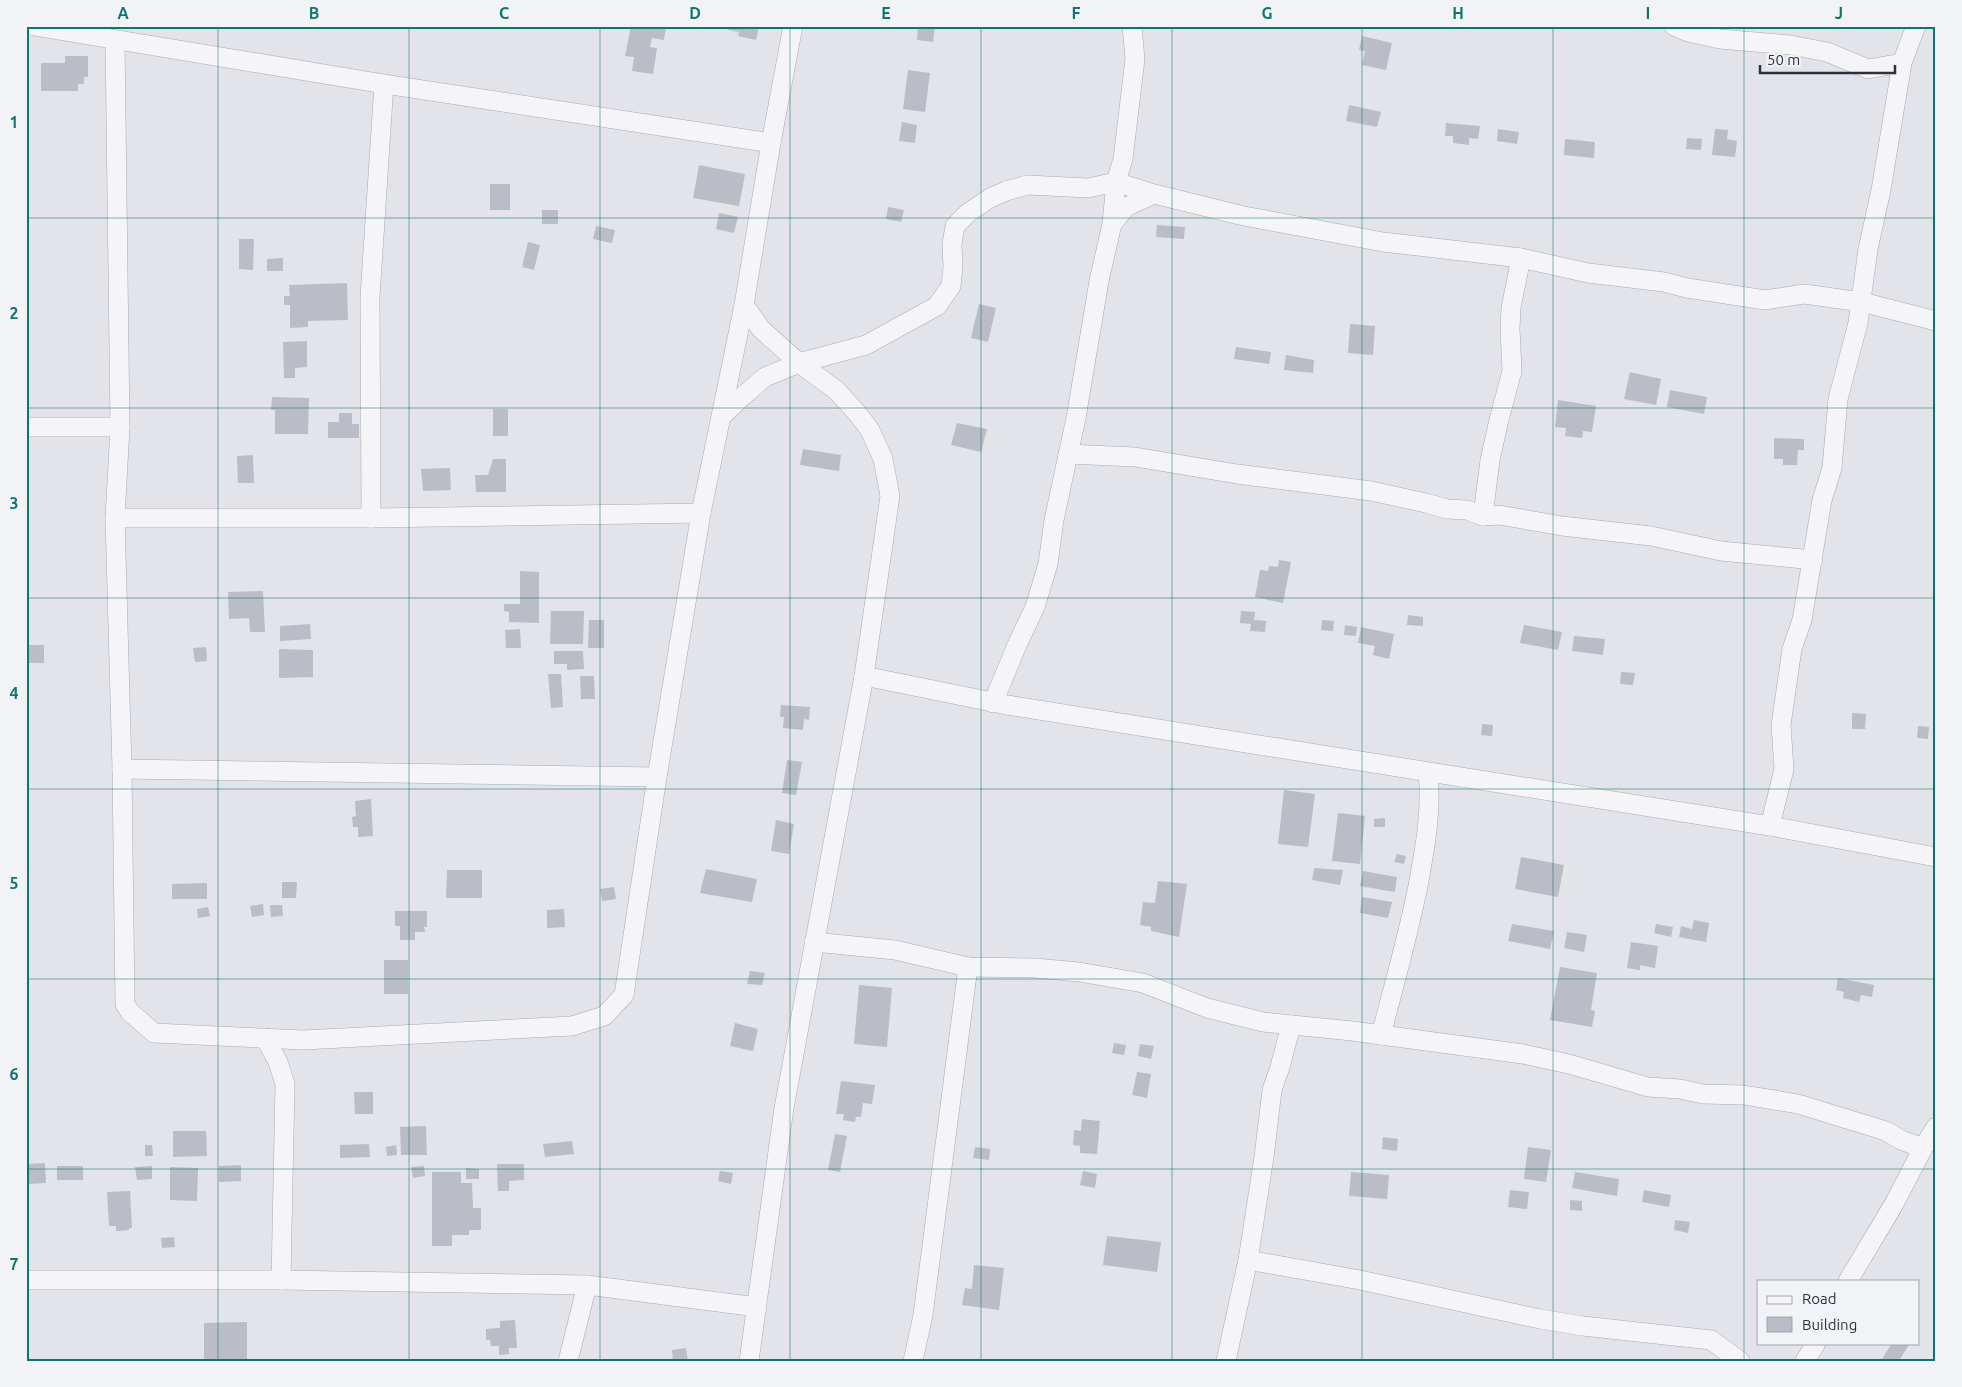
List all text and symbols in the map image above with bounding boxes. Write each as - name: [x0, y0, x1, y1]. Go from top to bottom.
- text: A: [117, 4, 129, 22]
- text: B: [309, 4, 319, 22]
- text: C: [499, 4, 509, 22]
- text: D: [689, 4, 701, 22]
- text: E: [881, 4, 891, 22]
- text: F: [1072, 4, 1081, 22]
- text: G: [1261, 4, 1273, 22]
- text: H: [1452, 4, 1464, 22]
- text: I: [1646, 4, 1650, 22]
- text: J: [1835, 4, 1843, 22]
- scale bar: [1760, 42, 1894, 74]
- text: 50 m: [1767, 51, 1800, 68]
- text: 1: [9, 113, 19, 131]
- text: 2: [9, 304, 19, 322]
- text: 3: [9, 494, 19, 512]
- text: 4: [9, 684, 19, 702]
- text: 5: [9, 874, 19, 892]
- text: 6: [9, 1065, 19, 1083]
- text: 7: [9, 1255, 19, 1273]
- legend: [1757, 1280, 1920, 1344]
- text: Road: [1802, 1290, 1837, 1307]
- text: Building: [1802, 1316, 1857, 1333]

